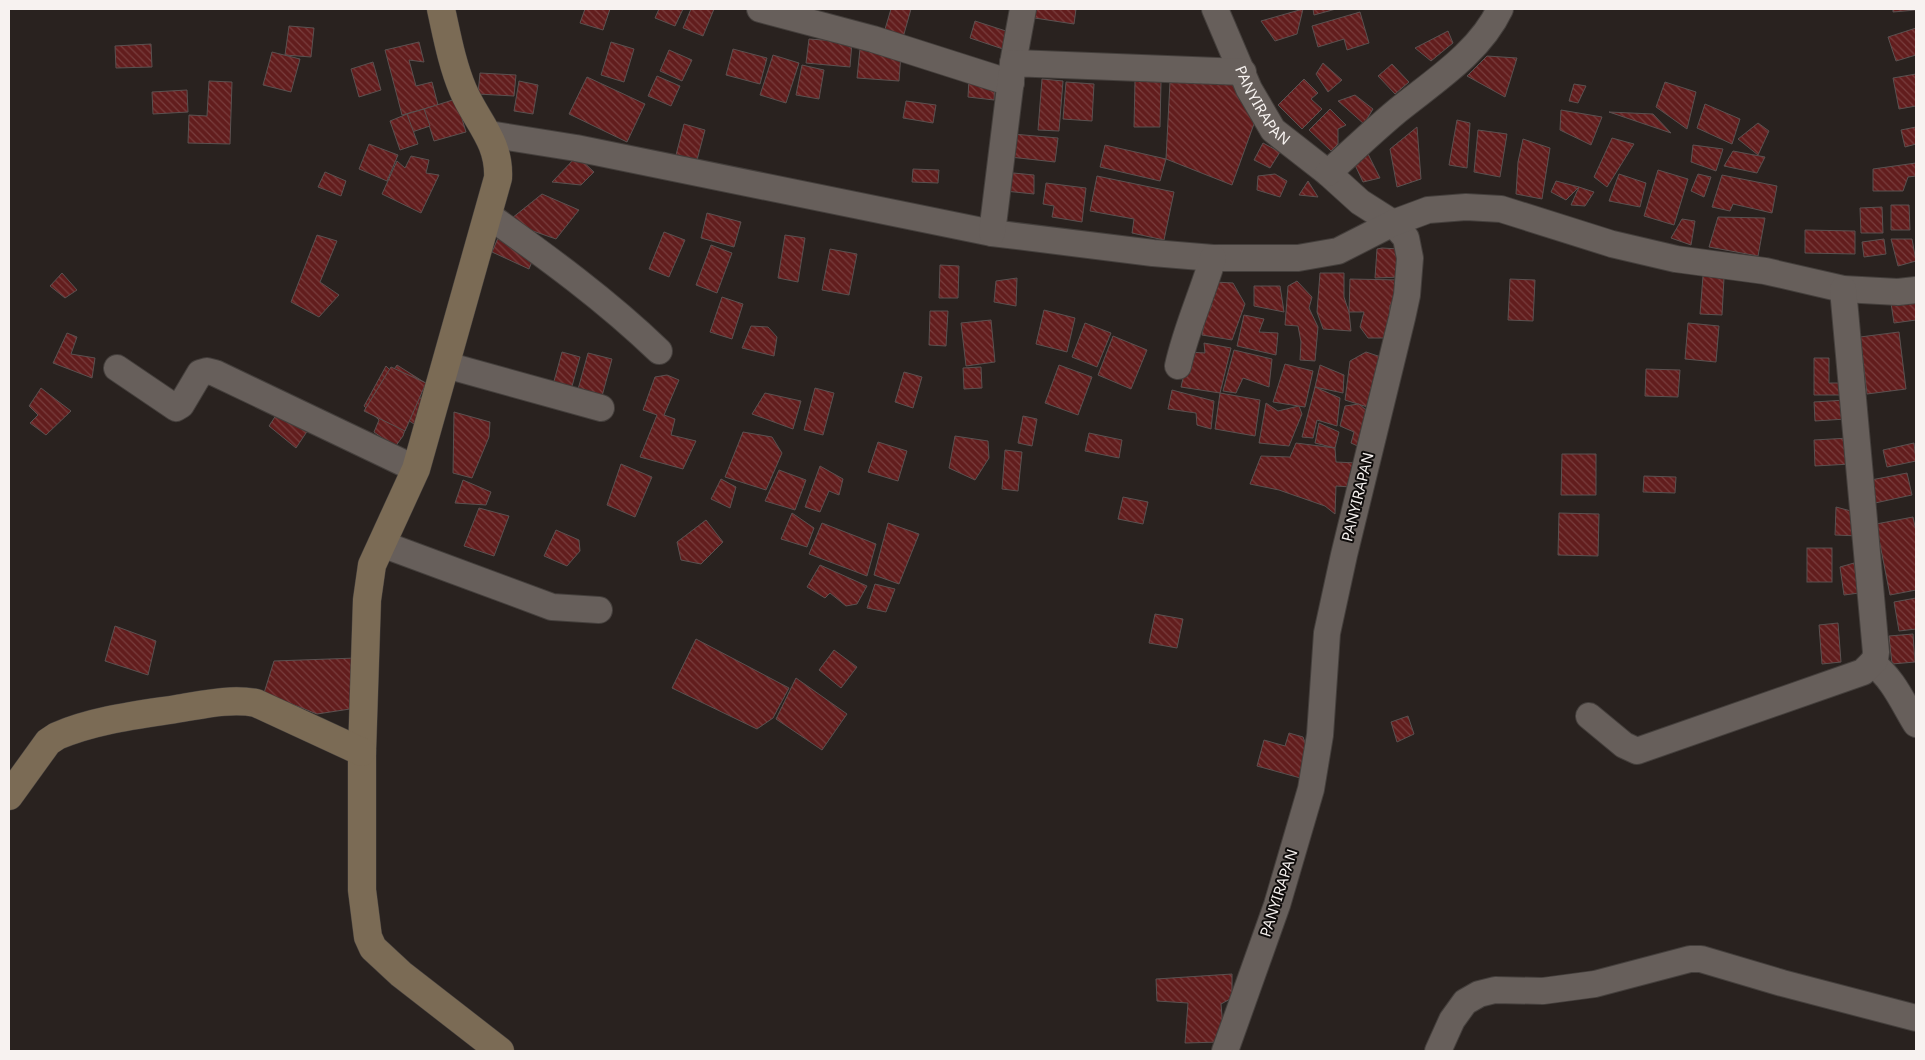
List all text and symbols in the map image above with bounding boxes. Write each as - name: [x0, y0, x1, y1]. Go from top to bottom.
- street label: PANYIRAPAN: [1231, 62, 1295, 149]
- street label: PANYIRAPAN: [1336, 450, 1378, 543]
- street label: PANYIRAPAN: [1254, 846, 1302, 939]

